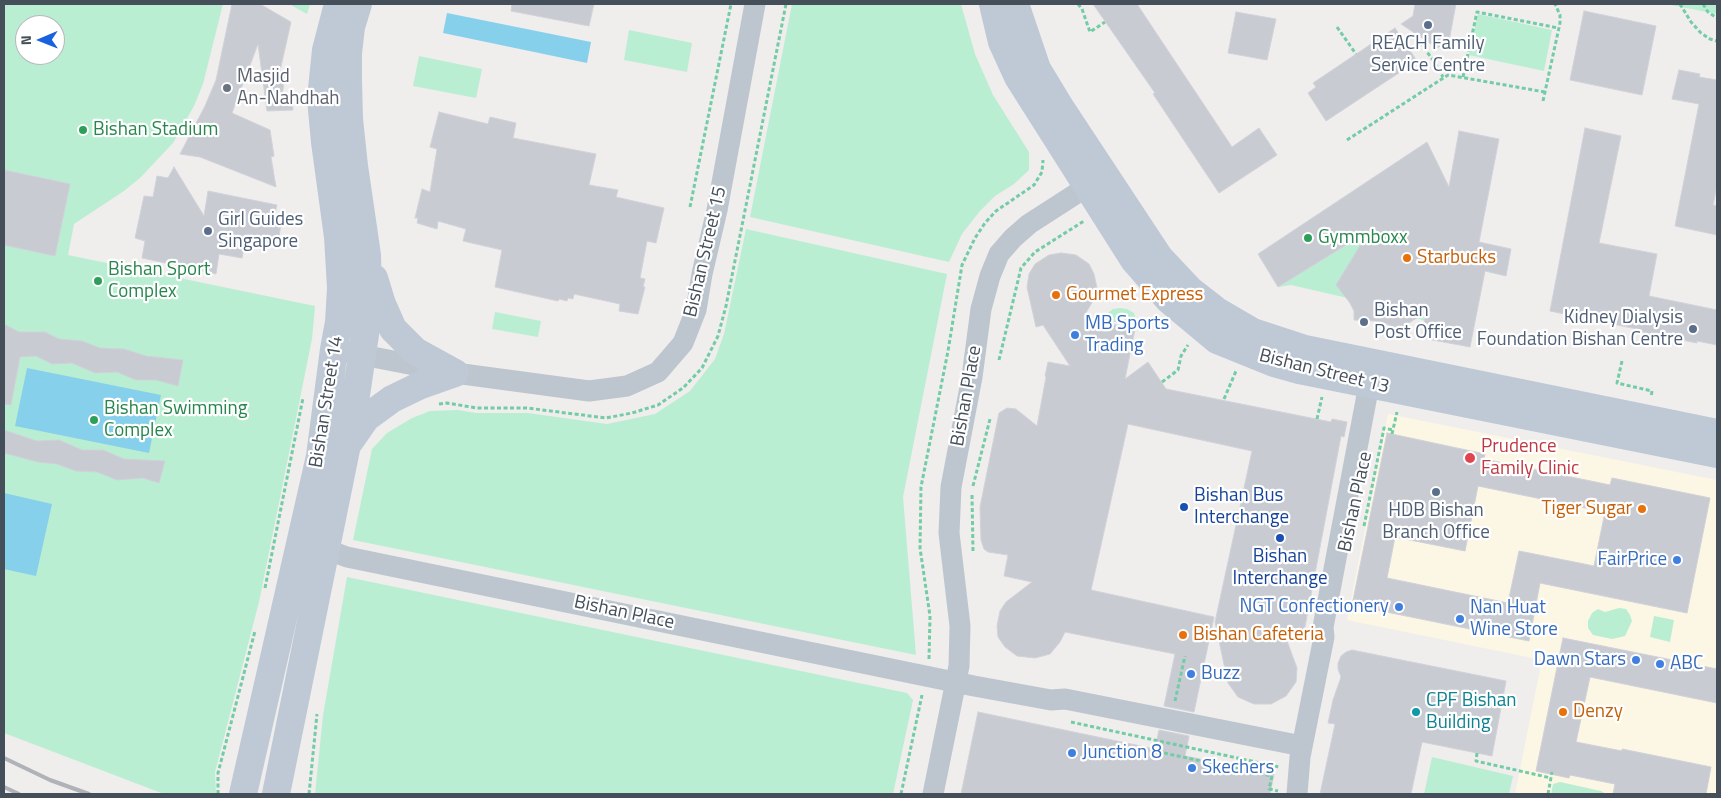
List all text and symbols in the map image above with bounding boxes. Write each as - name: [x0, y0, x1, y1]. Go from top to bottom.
- north arrow: [15, 15, 65, 65]
- marker: REACH Family Service Centre: [1422, 19, 1434, 31]
- place label: REACH Family Service Centre: [1371, 33, 1485, 77]
- text: N: [15, 35, 36, 45]
- place label: Masjid An-Nahdhah: [237, 66, 339, 110]
- marker: Masjid An-Nahdhah: [221, 82, 233, 94]
- place label: Bishan Stadium: [93, 119, 218, 141]
- marker: Bishan Stadium: [77, 124, 89, 136]
- street label: Bishan Street 15: [680, 185, 732, 319]
- place label: Girl Guides Singapore: [218, 209, 303, 253]
- marker: Girl Guides Singapore: [202, 225, 214, 237]
- place label: Gymmboxx: [1318, 227, 1407, 249]
- marker: Gymmboxx: [1302, 232, 1314, 244]
- place label: Starbucks: [1417, 247, 1496, 269]
- marker: Starbucks: [1401, 252, 1413, 264]
- place label: Bishan Sport Complex: [108, 259, 210, 303]
- marker: Bishan Sport Complex: [92, 275, 104, 287]
- place label: Gourmet Express: [1066, 284, 1203, 306]
- marker: Gourmet Express: [1050, 289, 1062, 301]
- place label: Bishan Post Office: [1374, 300, 1462, 344]
- place label: Kidney Dialysis Foundation Bishan Centre: [1477, 307, 1683, 351]
- place label: MB Sports Trading: [1085, 313, 1169, 357]
- marker: Bishan Post Office: [1358, 316, 1370, 328]
- marker: Kidney Dialysis Foundation Bishan Centre: [1687, 323, 1699, 335]
- marker: MB Sports Trading: [1069, 329, 1081, 341]
- street label: Bishan Street 14: [305, 334, 349, 470]
- street label: Bishan Place: [947, 344, 987, 448]
- street label: Bishan Street 13: [1257, 345, 1391, 399]
- place label: Bishan Swimming Complex: [104, 398, 247, 442]
- marker: Bishan Swimming Complex: [88, 414, 100, 426]
- place label: Prudence Family Clinic: [1481, 436, 1579, 480]
- street label: Bishan Place: [1334, 450, 1378, 554]
- marker: Prudence Family Clinic: [1463, 451, 1477, 465]
- place label: Bishan Bus Interchange: [1194, 485, 1289, 529]
- marker: HDB Bishan Branch Office: [1430, 486, 1442, 498]
- place label: Tiger Sugar: [1541, 498, 1632, 520]
- place label: HDB Bishan Branch Office: [1382, 500, 1490, 544]
- marker: Bishan Bus Interchange: [1178, 501, 1190, 513]
- marker: Tiger Sugar: [1636, 503, 1648, 515]
- marker: Bishan Interchange: [1274, 532, 1286, 544]
- place label: Bishan Interchange: [1232, 546, 1328, 590]
- place label: FairPrice: [1598, 549, 1667, 571]
- marker: FairPrice: [1671, 554, 1683, 566]
- street label: Bishan Place: [572, 591, 676, 635]
- place label: NGT Confectionery: [1239, 596, 1389, 618]
- place label: Nan Huat Wine Store: [1470, 597, 1558, 641]
- marker: NGT Confectionery: [1393, 601, 1405, 613]
- marker: Nan Huat Wine Store: [1454, 613, 1466, 625]
- place label: Bishan Cafeteria: [1193, 624, 1324, 646]
- marker: Bishan Cafeteria: [1177, 629, 1189, 641]
- place label: Dawn Stars: [1534, 649, 1626, 671]
- place label: ABC: [1670, 653, 1703, 675]
- marker: Dawn Stars: [1630, 654, 1642, 666]
- marker: ABC: [1654, 658, 1666, 670]
- place label: Buzz: [1201, 663, 1240, 685]
- marker: Buzz: [1185, 668, 1197, 680]
- place label: CPF Bishan Building: [1426, 690, 1516, 734]
- place label: Denzy: [1573, 701, 1623, 723]
- marker: CPF Bishan Building: [1410, 706, 1422, 718]
- marker: Denzy: [1557, 706, 1569, 718]
- place label: Junction 8: [1082, 742, 1162, 764]
- marker: Junction 8: [1066, 747, 1078, 759]
- place label: Skechers: [1202, 757, 1274, 779]
- marker: Skechers: [1186, 762, 1198, 774]

